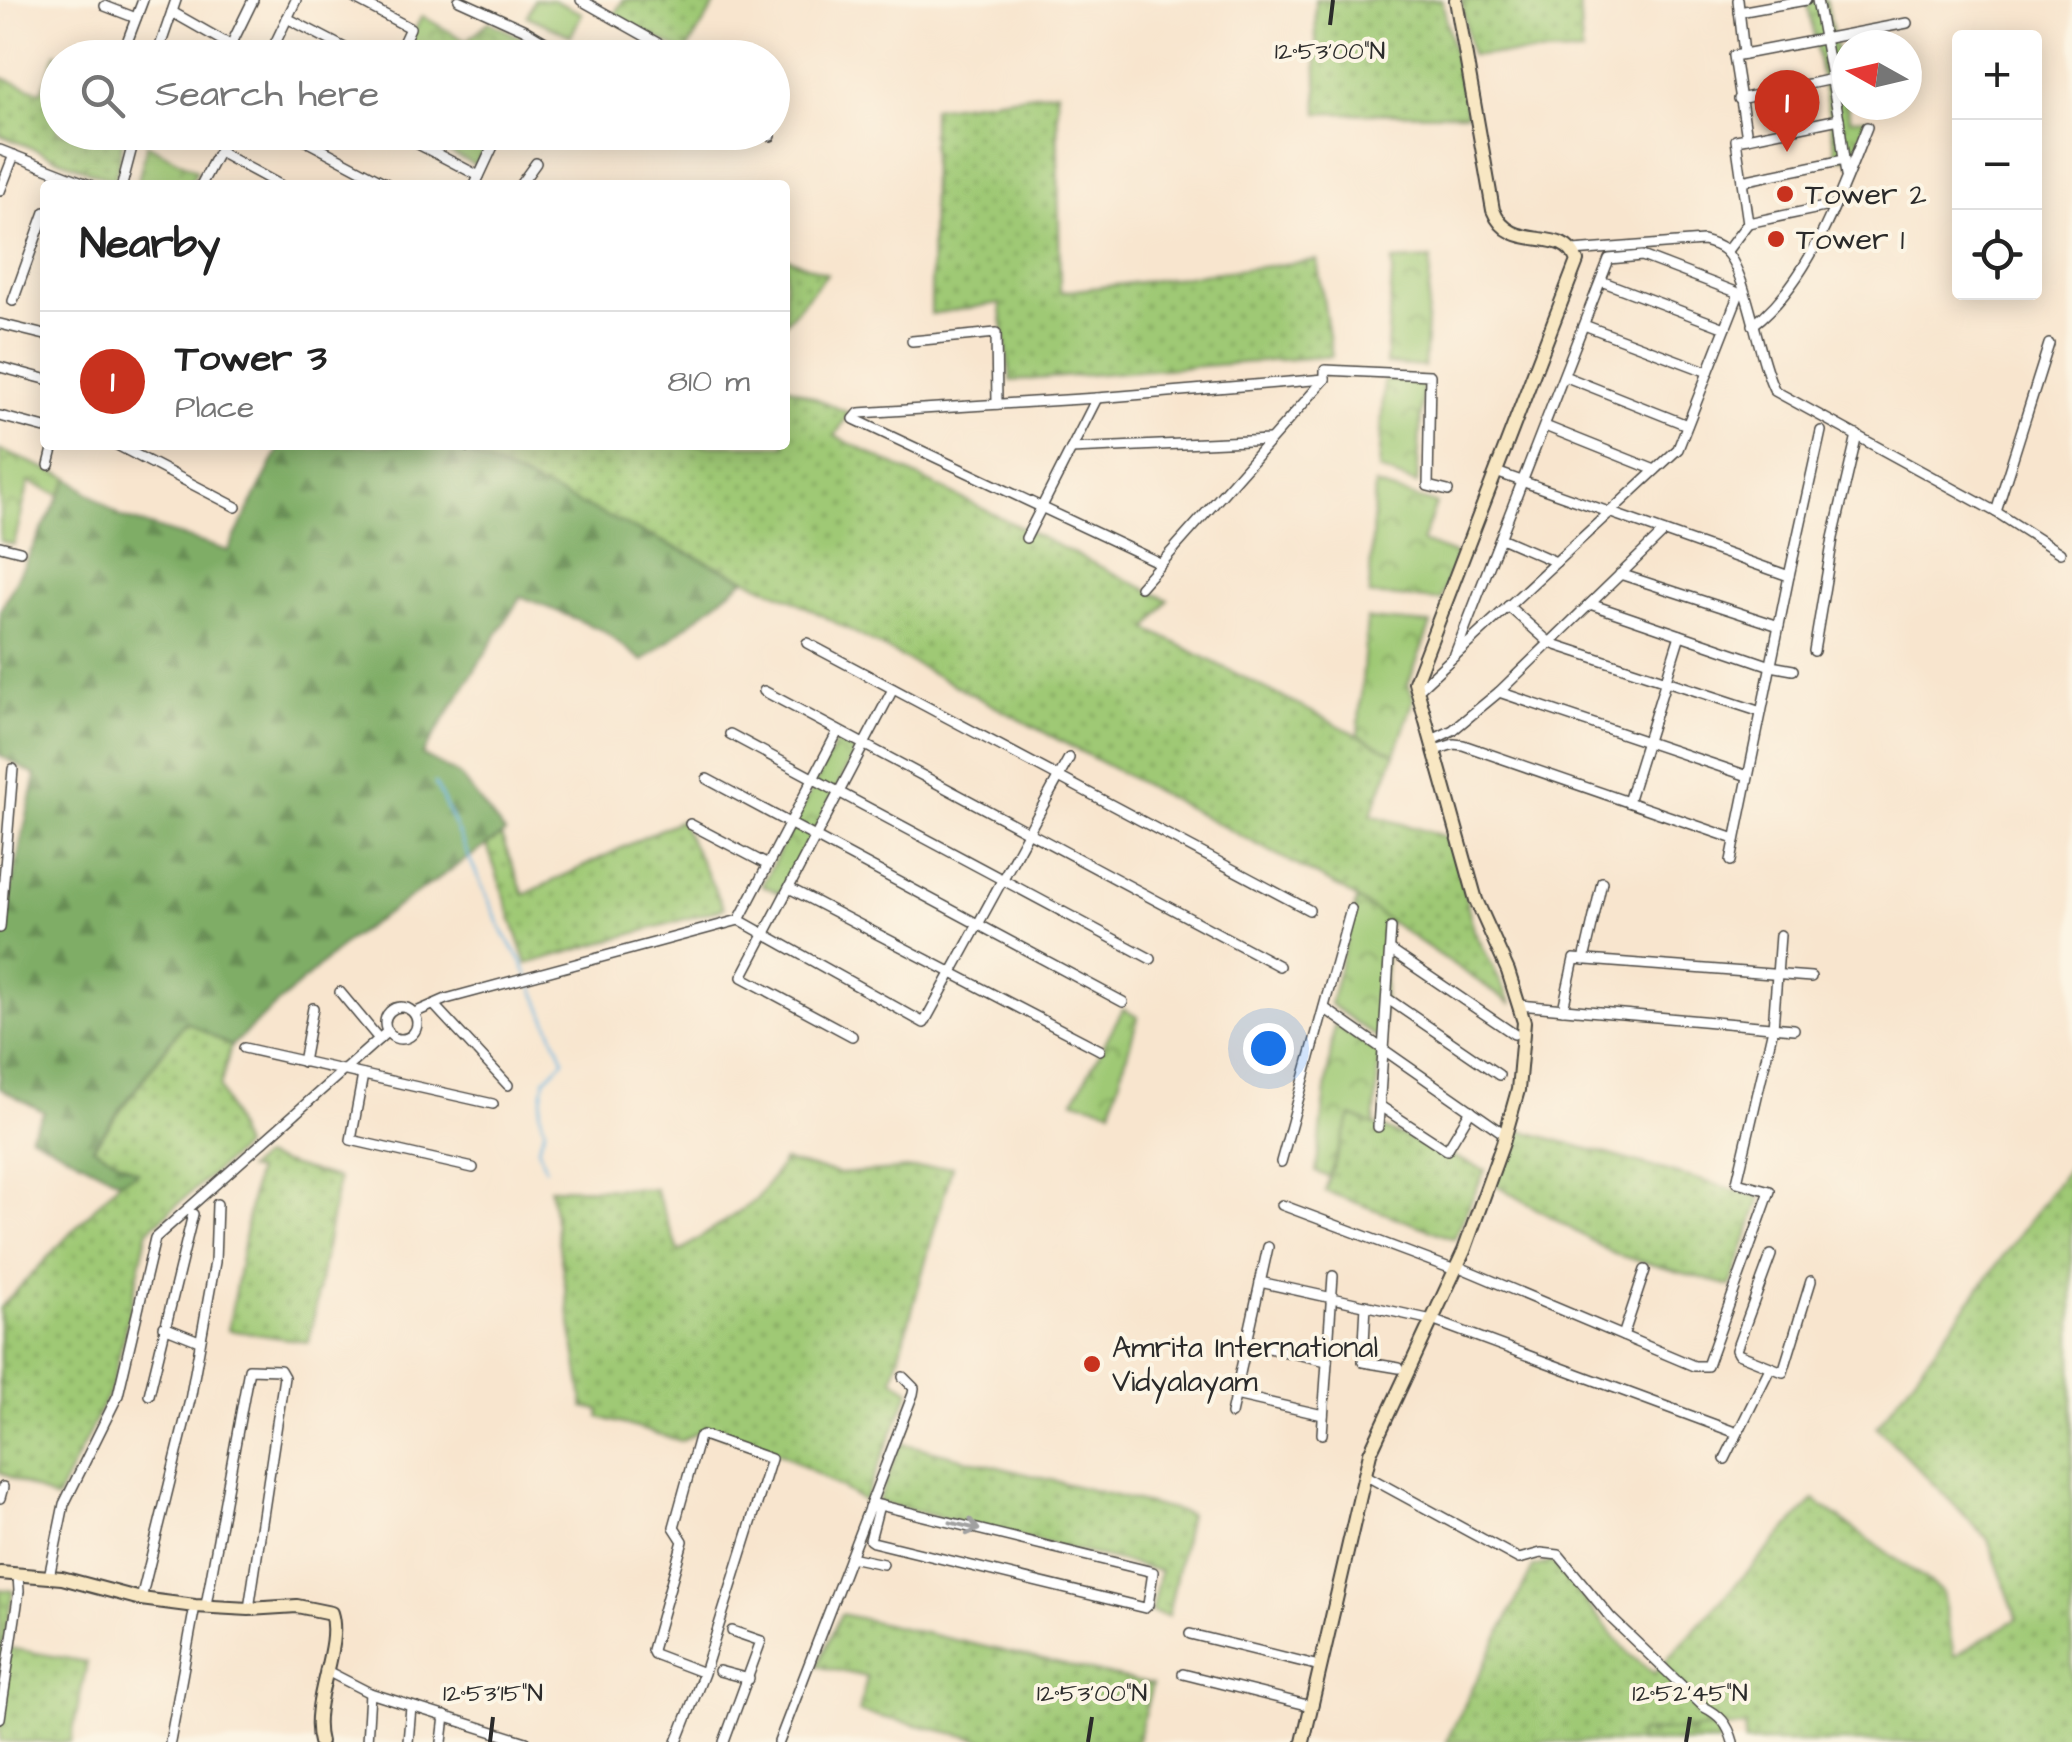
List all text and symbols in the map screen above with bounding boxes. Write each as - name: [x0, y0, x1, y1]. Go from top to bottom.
- north arrow: [1832, 30, 1922, 120]
- map controls: [1952, 30, 2042, 300]
- button: +: [1952, 30, 2042, 120]
- text: 12°53'00"N: [1275, 34, 1385, 69]
- search box: [40, 40, 790, 150]
- icon: search: [75, 68, 130, 123]
- text: Search here: [155, 69, 379, 121]
- pin: 1: [1754, 70, 1820, 152]
- button: −: [1952, 120, 2042, 210]
- place label: Tower 2: [1805, 174, 1927, 216]
- marker: Tower 2: [1774, 183, 1796, 205]
- button: locate: [1952, 210, 2042, 300]
- text: Nearby: [80, 216, 220, 274]
- place label: Tower 1: [1796, 219, 1905, 261]
- marker: Tower 1: [1765, 228, 1787, 250]
- text: Tower 3: [175, 333, 327, 385]
- text: 1: [110, 359, 115, 404]
- text: 810 m: [667, 359, 750, 404]
- text: Place: [175, 385, 254, 430]
- your location: [1243, 1023, 1294, 1074]
- place label: Amrita International Vidyalayam: [1112, 1327, 1378, 1404]
- marker: Amrita International Vidyalayam: [1081, 1353, 1103, 1375]
- one-way arrow: [949, 1518, 980, 1537]
- text: 12°53'15"N: [443, 1676, 543, 1711]
- text: 12°53'00"N: [1037, 1676, 1147, 1711]
- text: 12°52'45"N: [1632, 1676, 1748, 1711]

